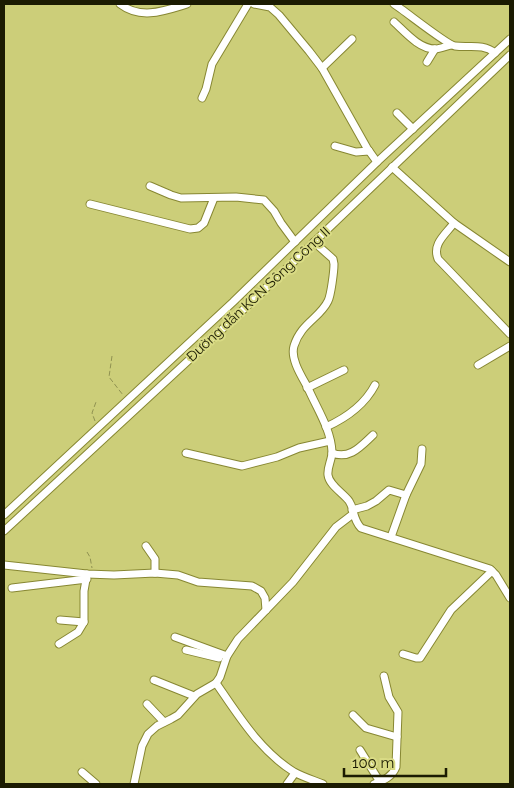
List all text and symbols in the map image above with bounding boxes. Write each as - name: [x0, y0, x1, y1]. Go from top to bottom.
- street label: Đường dẫn KCN Sông Công II: [183, 223, 333, 365]
- scale bar: [344, 746, 446, 778]
- text: 100 m: [352, 754, 394, 772]

